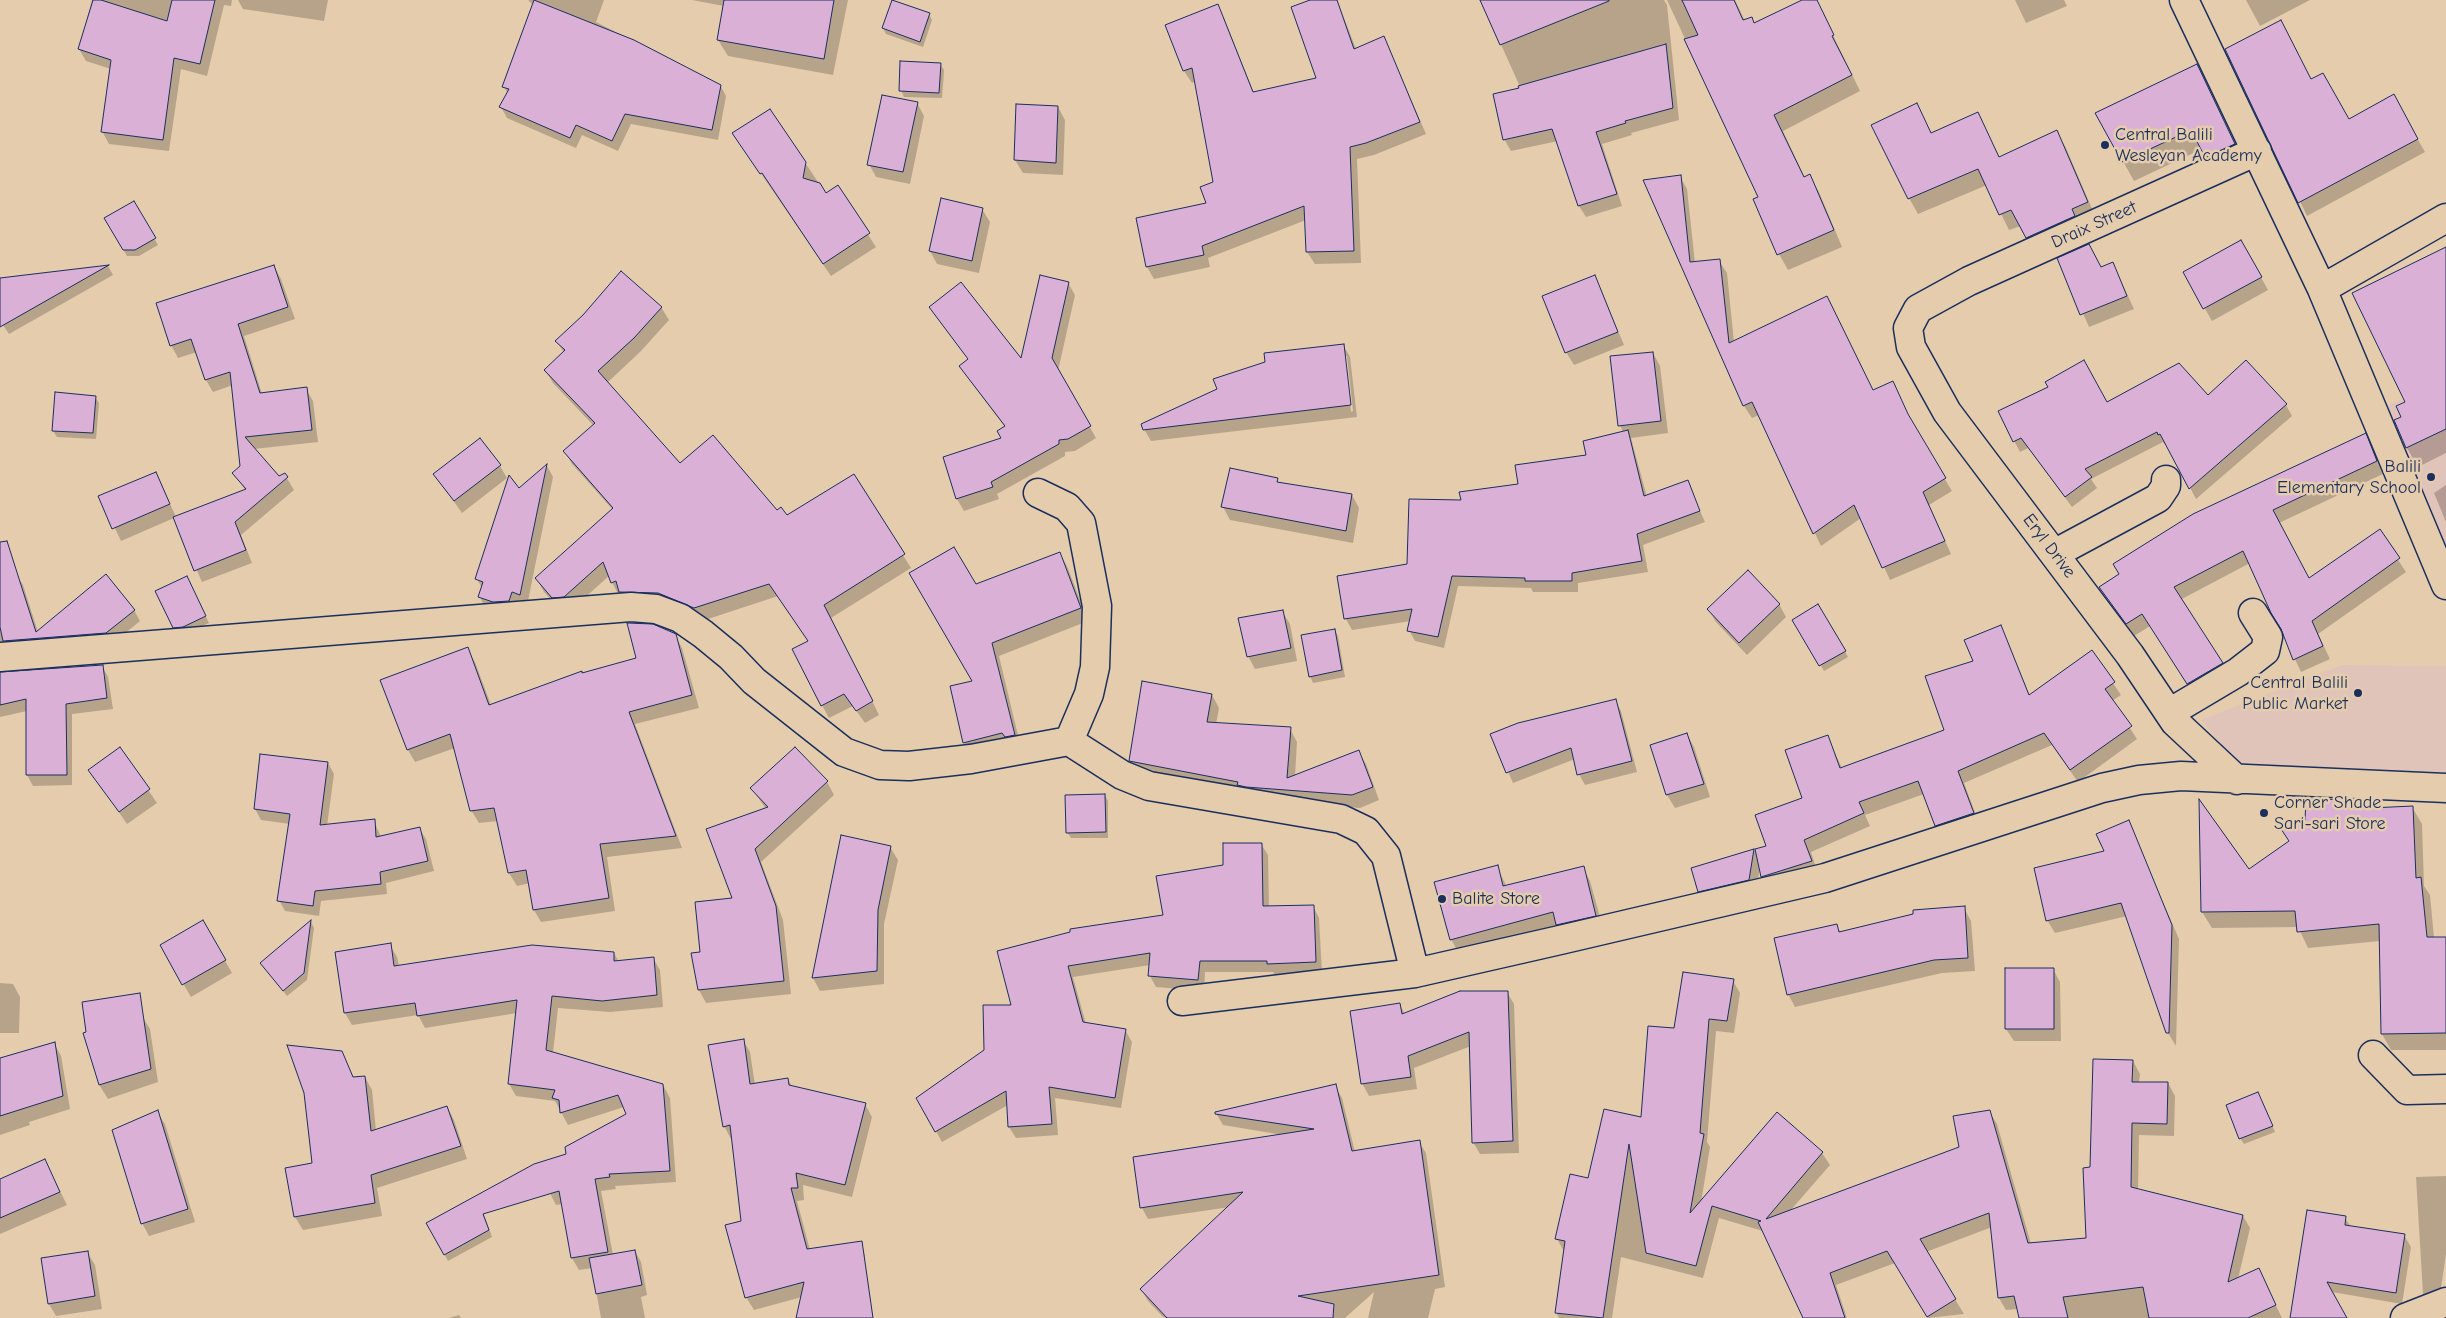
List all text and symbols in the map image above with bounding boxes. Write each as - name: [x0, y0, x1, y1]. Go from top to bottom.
- place label: Central Balili Wesleyan Academy: [2115, 124, 2262, 166]
- marker: Central Balili Wesleyan Academy: [2099, 139, 2111, 151]
- street label: Draix Street: [2048, 197, 2140, 253]
- place label: Balili Elementary School: [2277, 456, 2421, 498]
- marker: Balili Elementary School: [2425, 471, 2437, 483]
- street label: Eryl Drive: [2018, 510, 2080, 582]
- place label: Central Balili Public Market: [2242, 672, 2348, 714]
- marker: Central Balili Public Market: [2352, 687, 2364, 699]
- place label: Corner Shade Sari-sari Store: [2274, 792, 2386, 834]
- marker: Corner Shade Sari-sari Store: [2258, 807, 2270, 819]
- place label: Balite Store: [1452, 888, 1540, 910]
- marker: Balite Store: [1436, 893, 1448, 905]

